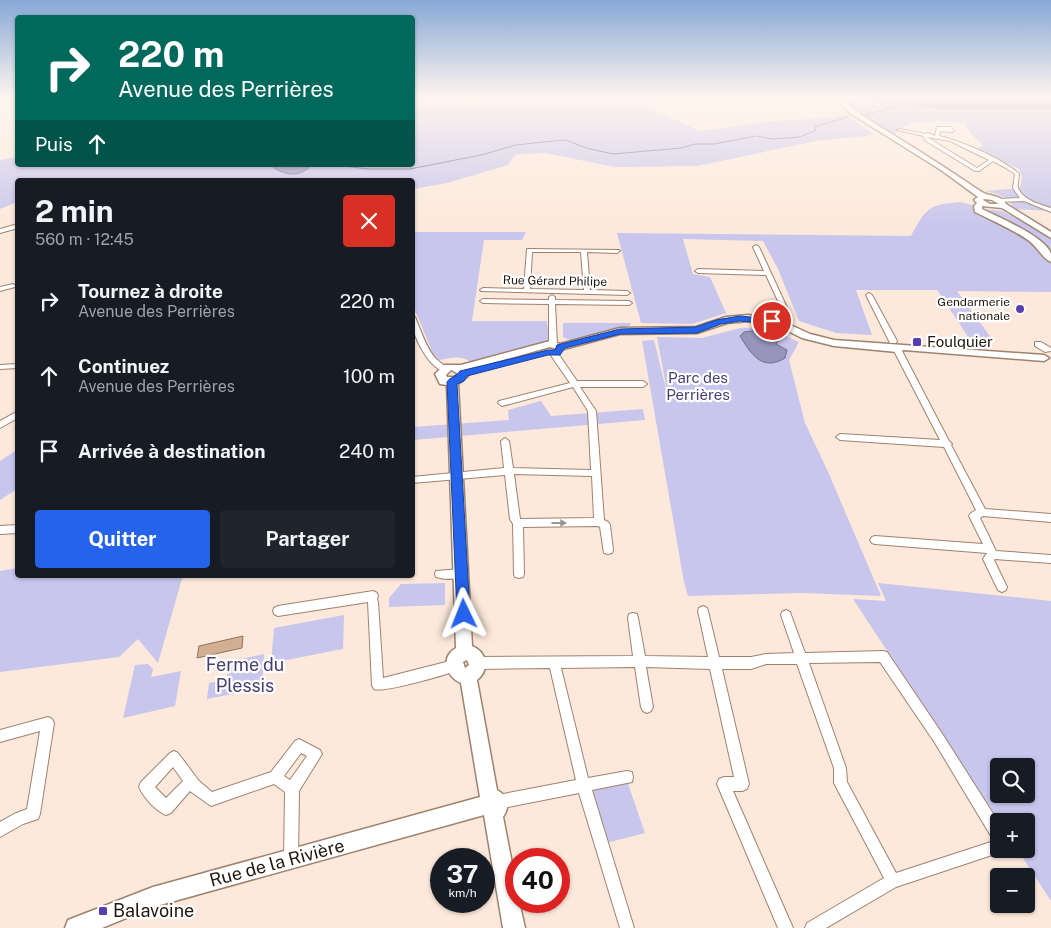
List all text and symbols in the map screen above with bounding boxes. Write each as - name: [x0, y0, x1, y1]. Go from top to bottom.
- text: 220 m: [118, 34, 224, 75]
- icon: right: [35, 35, 100, 100]
- text: Avenue des Perrières: [118, 76, 334, 102]
- icon: ahead: [83, 130, 111, 158]
- text: Puis: [35, 133, 73, 155]
- text: 2 min: [35, 193, 114, 229]
- button: close: [343, 195, 395, 247]
- text: 560 m · 12:45: [35, 230, 134, 249]
- street label: Rue Gérard Philipe: [503, 273, 607, 289]
- text: Tournez à droite: [78, 280, 223, 302]
- icon: right: [35, 287, 63, 315]
- text: 220 m: [340, 290, 395, 312]
- place label: Gendarmerie nationale: [937, 295, 1010, 323]
- pin: [751, 300, 793, 342]
- text: Avenue des Perrières: [78, 302, 235, 321]
- marker: Gendarmerie nationale: [1014, 303, 1026, 315]
- icon: arrive: [758, 307, 786, 335]
- place label: Foulquier: [927, 333, 993, 350]
- marker: Foulquier: [911, 336, 923, 348]
- text: Continuez: [78, 355, 169, 377]
- icon: ahead: [35, 362, 63, 390]
- text: 100 m: [343, 365, 395, 387]
- park label: Parc des Perrières: [666, 369, 730, 403]
- text: Avenue des Perrières: [78, 377, 235, 396]
- icon: arrive: [35, 437, 63, 465]
- text: Arrivée à destination: [78, 440, 266, 462]
- text: 240 m: [339, 440, 395, 462]
- button: Quitter: [35, 510, 210, 568]
- button: Partager: [220, 510, 395, 568]
- one-way arrow: [551, 518, 567, 526]
- position arrow: [437, 587, 489, 639]
- park label: Ferme du Plessis: [206, 654, 284, 696]
- map controls: [990, 758, 1035, 913]
- button: search: [990, 758, 1035, 803]
- button: +: [990, 813, 1035, 858]
- street label: Rue de la Rivière: [207, 834, 347, 891]
- speed limit sign: 40: [505, 848, 570, 913]
- text: 37: [447, 859, 478, 889]
- button: −: [990, 868, 1035, 913]
- text: km/h: [448, 886, 477, 900]
- place label: Balavoine: [113, 900, 194, 921]
- marker: Balavoine: [97, 905, 109, 917]

